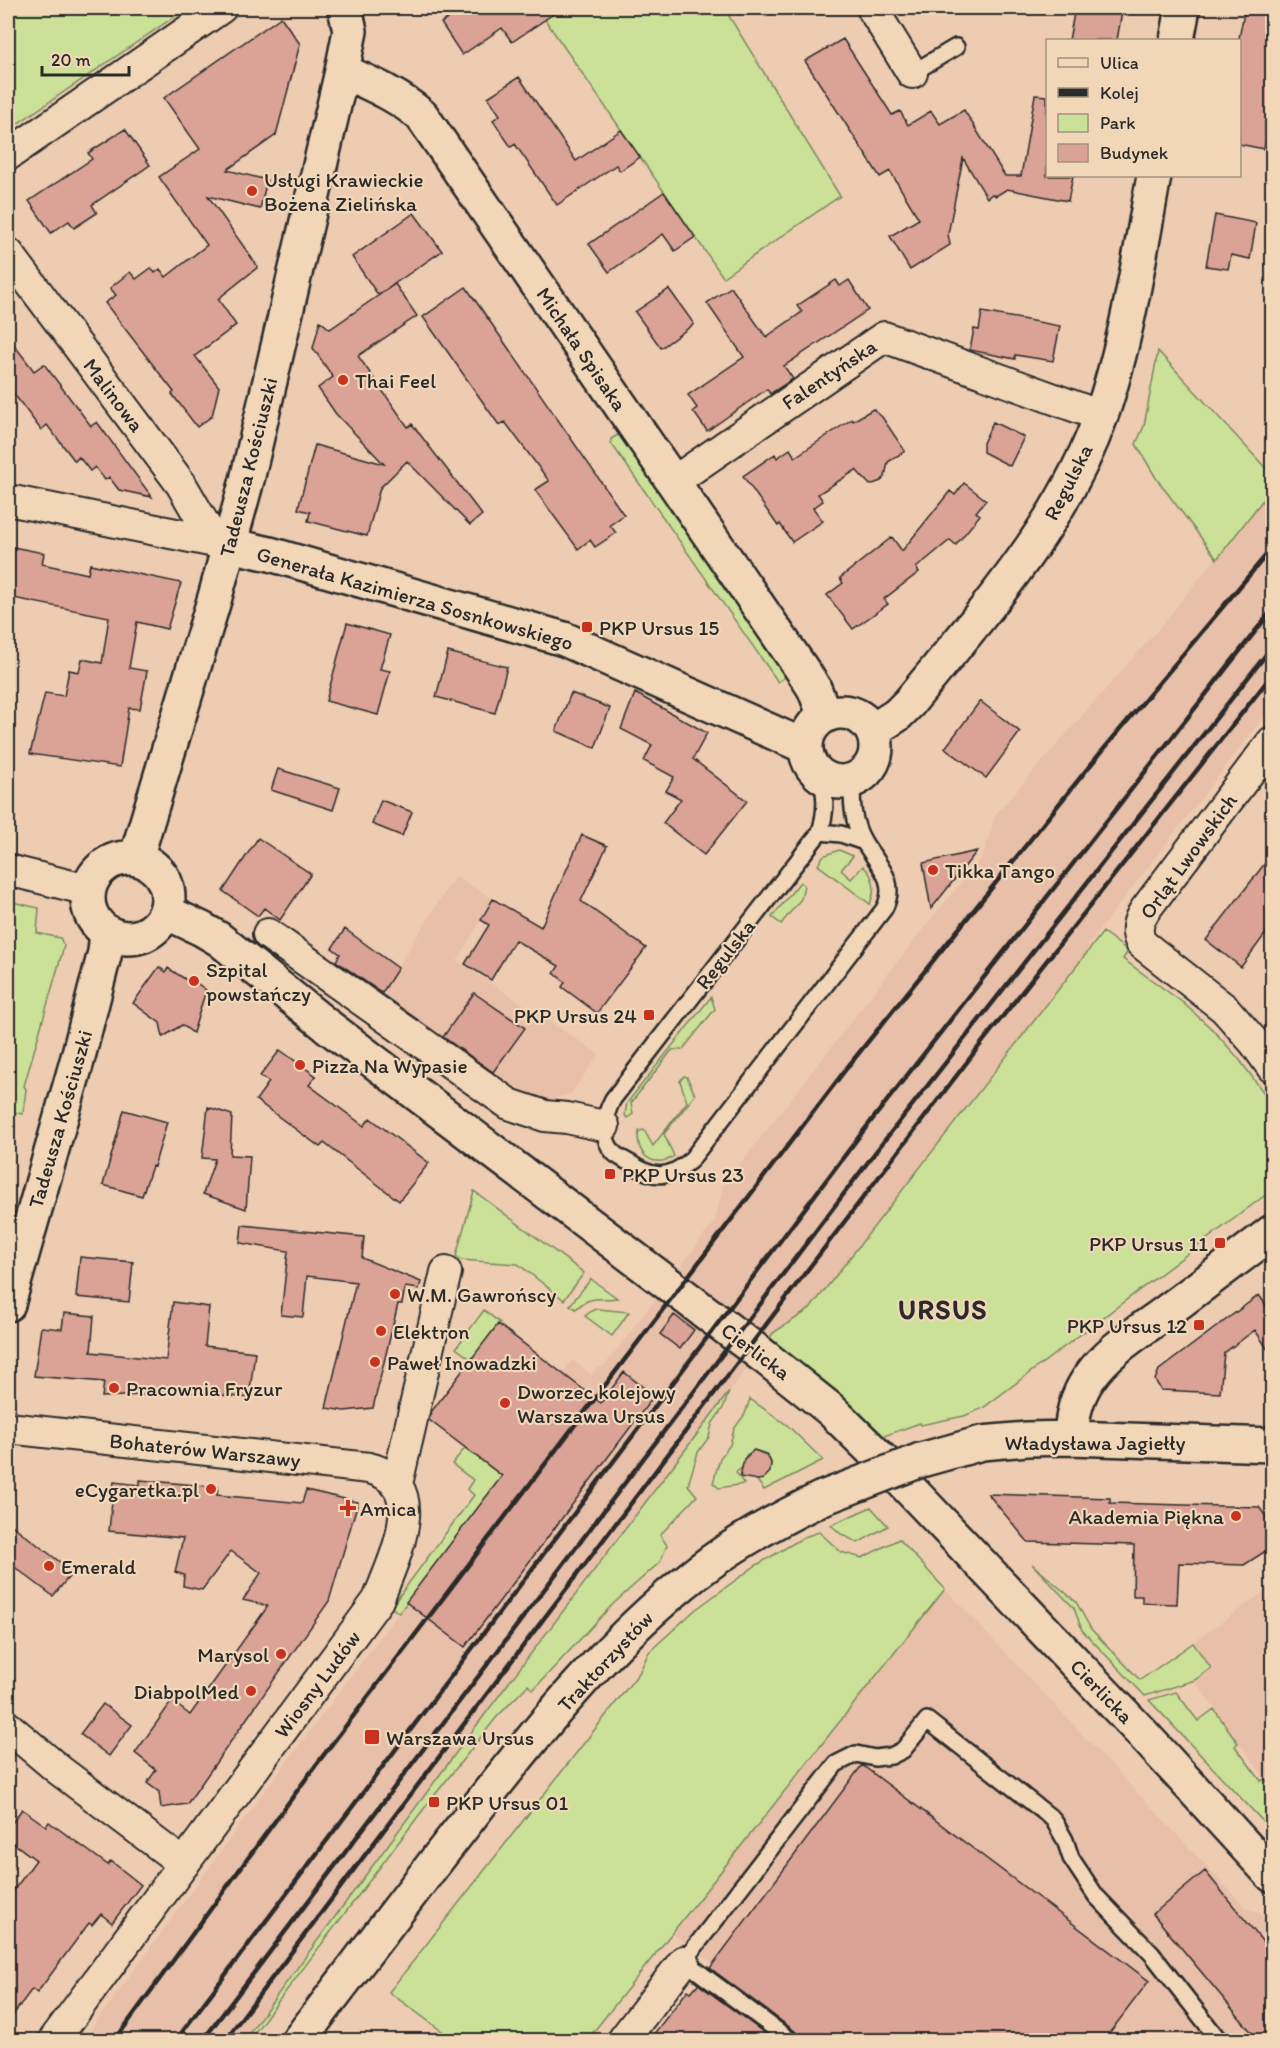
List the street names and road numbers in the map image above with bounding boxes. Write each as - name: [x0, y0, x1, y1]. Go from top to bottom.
- street label: Michała Spisaka: [531, 282, 633, 416]
- street label: Falentyńska: [777, 333, 881, 415]
- street label: Malinowa: [78, 353, 150, 437]
- street label: Tadeusza Kościuszki: [214, 375, 282, 559]
- street label: Regulska: [1038, 440, 1098, 524]
- street label: Generała Kazimierza Sosnkowskiego: [254, 541, 576, 655]
- street label: Orląt Lwowskich: [1134, 788, 1242, 924]
- street label: Regulska: [690, 914, 760, 994]
- street label: Tadeusza Kościuszki: [23, 1027, 97, 1211]
- street label: Cierlicka: [716, 1317, 796, 1385]
- street label: Bohaterów Warszawy: [108, 1428, 302, 1472]
- street label: Władysława Jagiełły: [1005, 1430, 1186, 1455]
- street label: Traktorzystów: [552, 1605, 658, 1717]
- street label: Wiosny Ludów: [268, 1625, 366, 1743]
- street label: Cierlicka: [1065, 1653, 1139, 1729]

